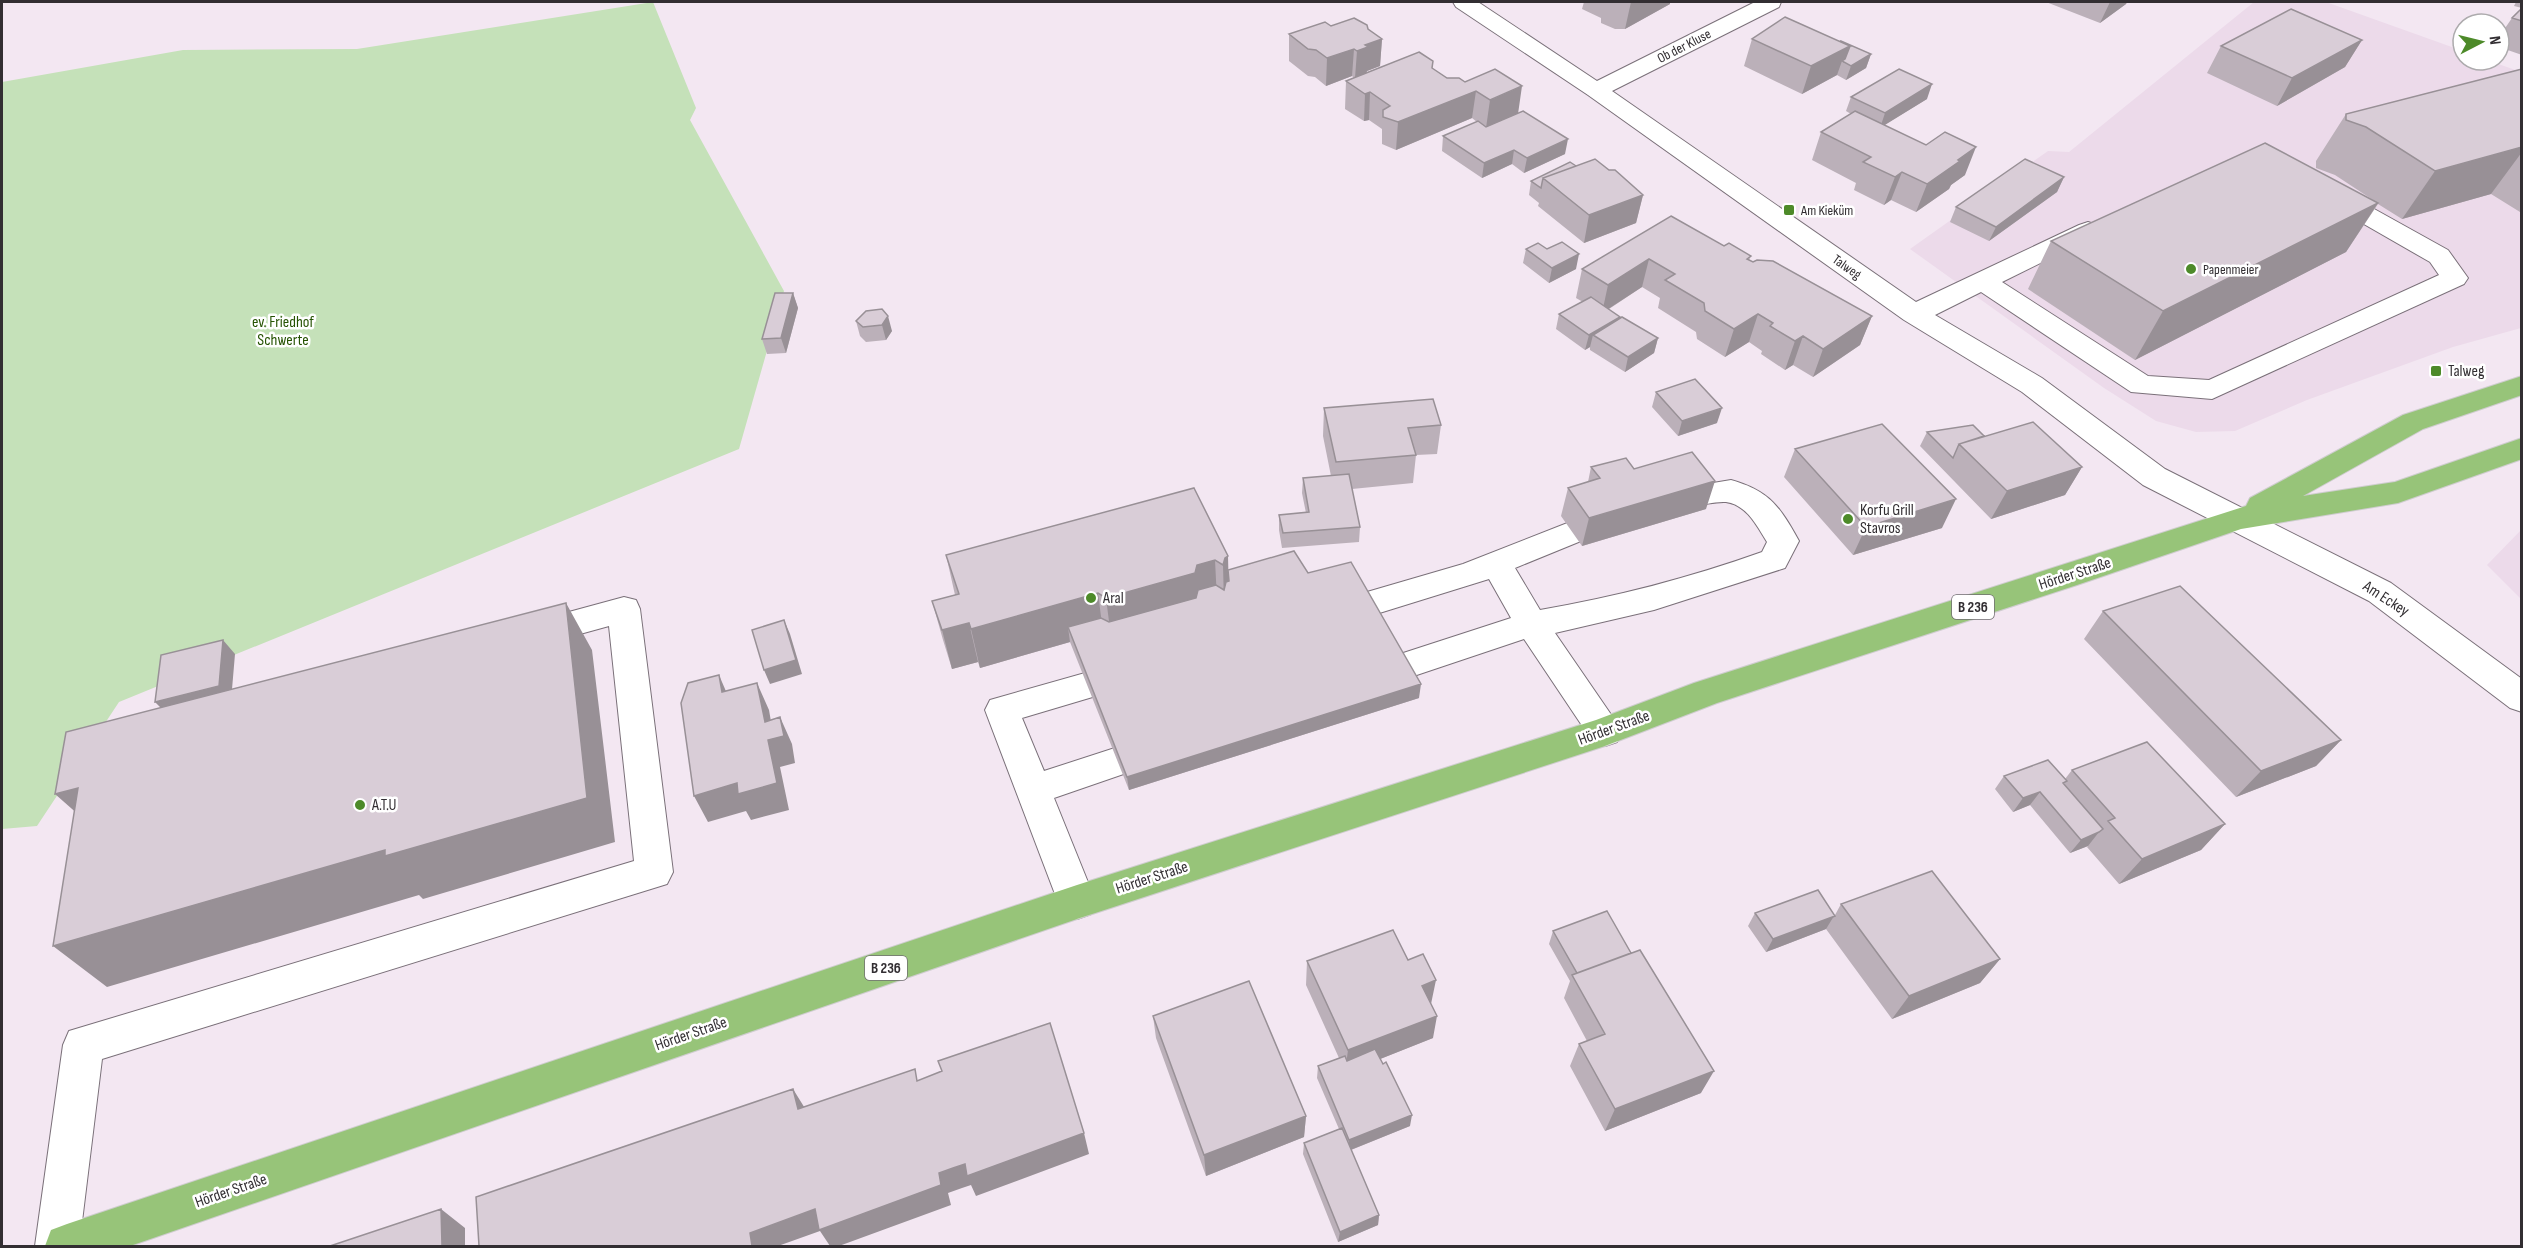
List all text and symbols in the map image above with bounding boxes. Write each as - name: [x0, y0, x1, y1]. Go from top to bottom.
- north arrow: [2451, 12, 2511, 72]
- street label: Ob der Kluse: [1654, 25, 1714, 67]
- text: N: [2484, 35, 2504, 46]
- place label: Am Kieküm: [1800, 202, 1853, 219]
- marker: Am Kieküm: [1782, 203, 1796, 217]
- street label: Talweg: [1829, 251, 1865, 283]
- place label: Papenmeier: [2203, 261, 2258, 278]
- marker: Papenmeier: [2184, 262, 2198, 276]
- park label: ev. Friedhof Schwerte: [252, 313, 314, 350]
- place label: Talweg: [2448, 362, 2484, 381]
- marker: Talweg: [2429, 364, 2443, 378]
- place label: Korfu Grill Stavros: [1860, 501, 1914, 538]
- marker: Korfu Grill Stavros: [1841, 512, 1855, 526]
- street label: Hörder Straße: [2037, 553, 2113, 595]
- street label: Am Eckey: [2359, 577, 2413, 621]
- place label: Aral: [1102, 589, 1124, 608]
- marker: Aral: [1084, 591, 1098, 605]
- road number: B 236: [1952, 595, 1994, 619]
- street label: Hörder Straße: [1576, 706, 1652, 750]
- place label: A.T.U: [371, 796, 396, 815]
- marker: A.T.U: [353, 798, 367, 812]
- street label: Hörder Straße: [1114, 857, 1190, 899]
- road number: B 236: [865, 956, 907, 980]
- street label: Hörder Straße: [653, 1013, 729, 1055]
- street label: Hörder Straße: [193, 1170, 269, 1212]

